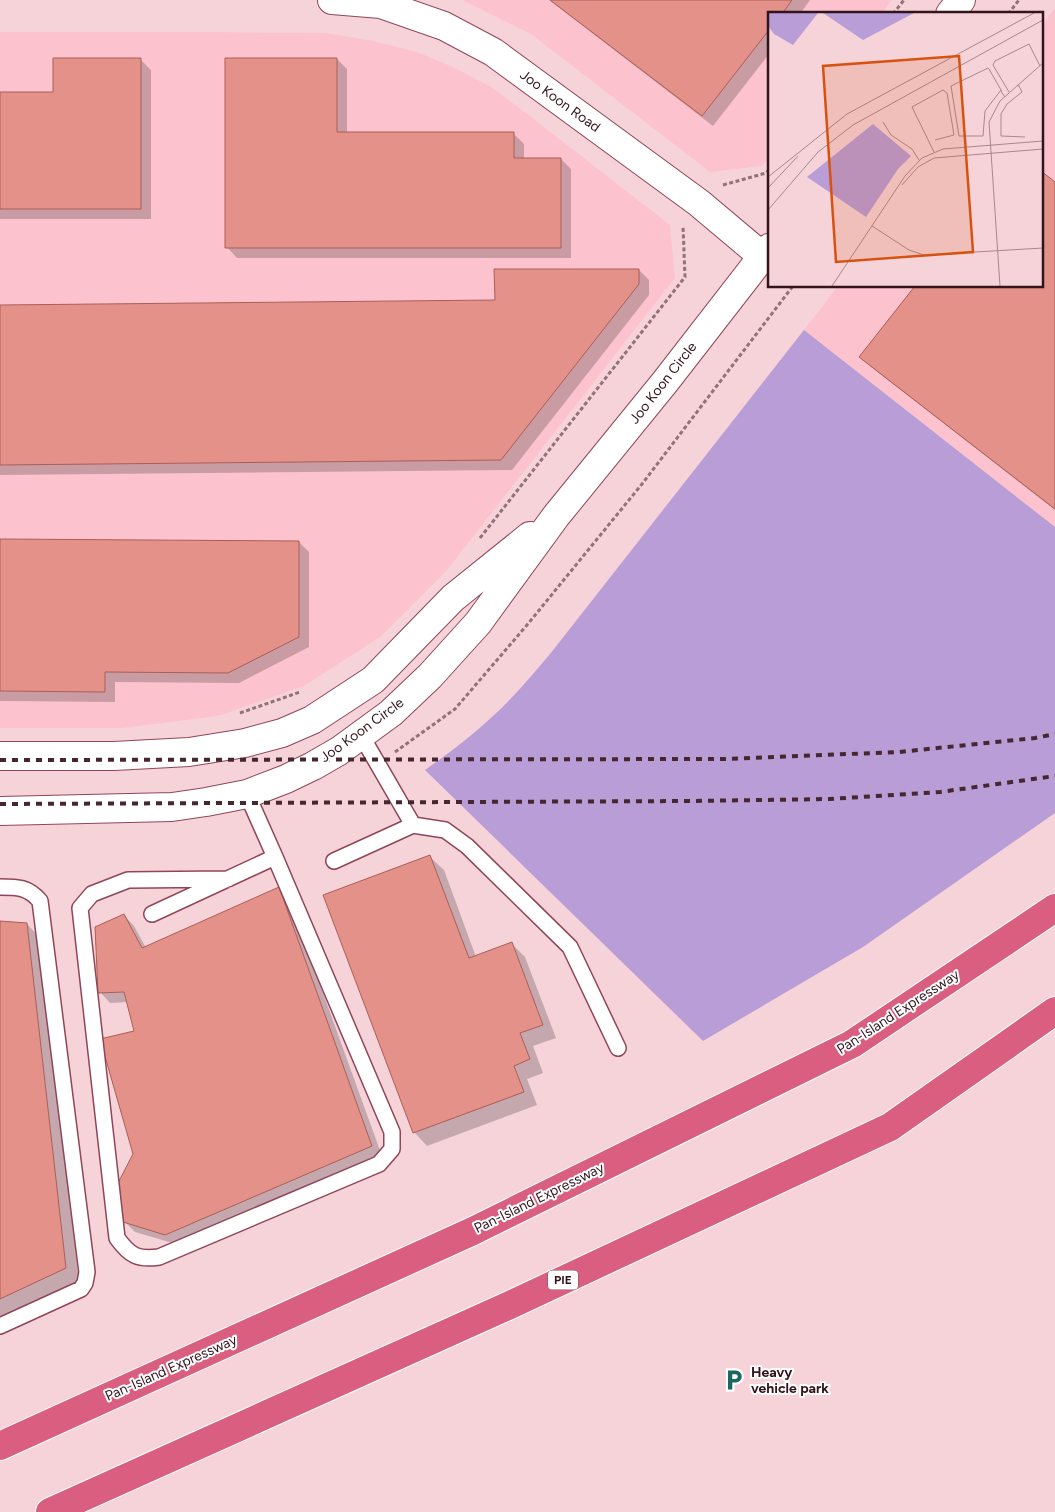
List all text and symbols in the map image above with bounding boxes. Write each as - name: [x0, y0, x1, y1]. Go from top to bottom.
- inset map: [768, 12, 1042, 288]
- street label: Joo Koon Road: [517, 66, 603, 136]
- street label: Joo Koon Circle: [626, 338, 700, 427]
- street label: Joo Koon Circle: [317, 694, 407, 766]
- street label: Pan-Island Expressway: [834, 966, 963, 1058]
- street label: Pan-Island Expressway: [471, 1159, 607, 1237]
- road number: PIE: [548, 1270, 578, 1290]
- street label: Pan-Island Expressway: [102, 1331, 240, 1405]
- place label: Heavy vehicle park: [751, 1364, 829, 1397]
- parking icon: Heavy vehicle park: [721, 1367, 747, 1393]

